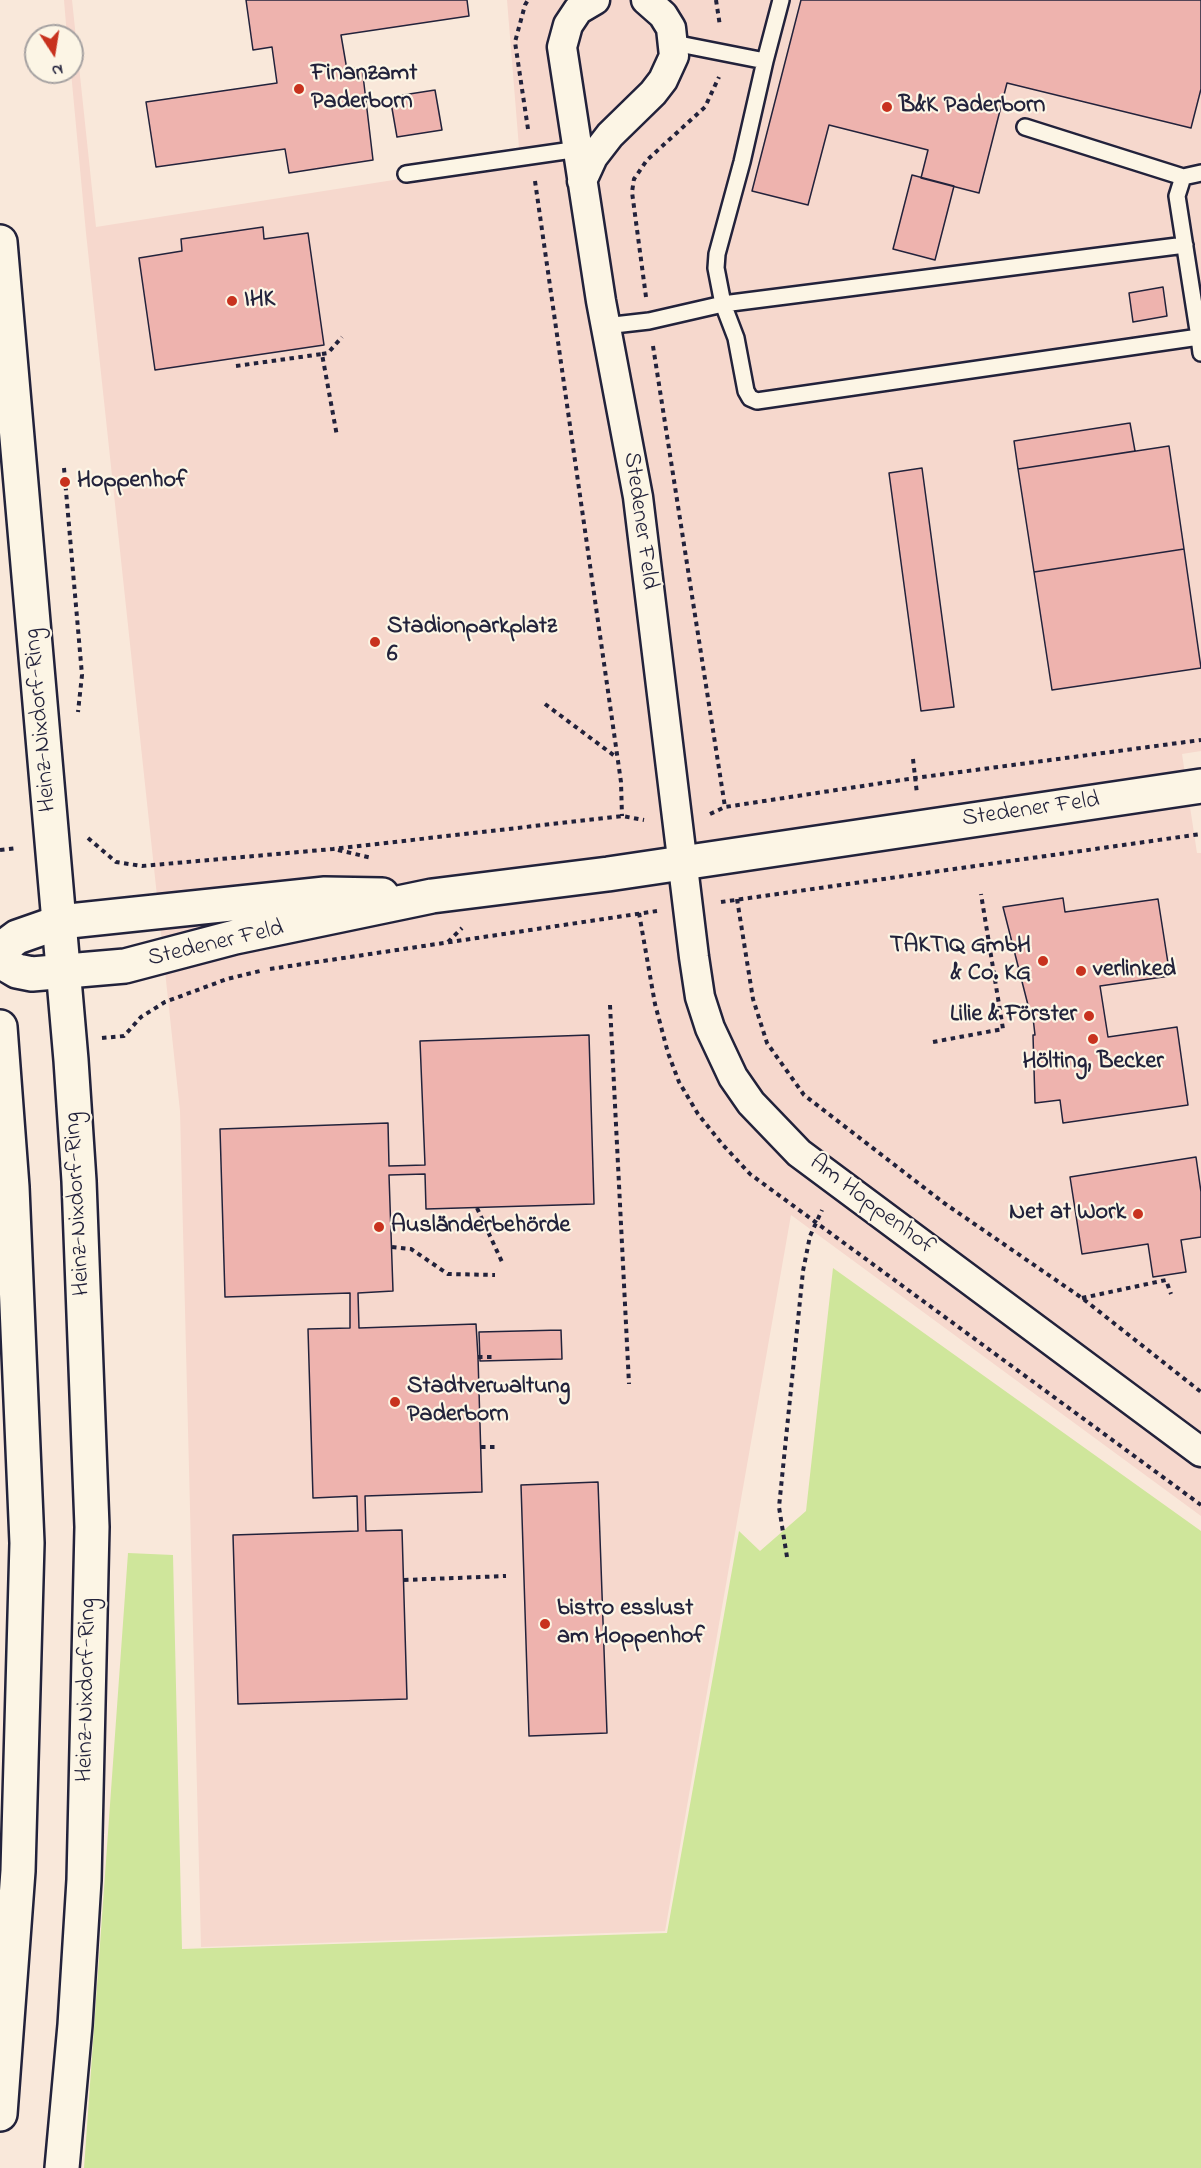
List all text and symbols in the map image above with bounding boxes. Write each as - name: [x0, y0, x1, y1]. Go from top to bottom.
- north arrow: [24, 24, 84, 84]
- text: N: [50, 57, 65, 83]
- place label: Finanzamt Paderborn: [311, 61, 417, 117]
- marker: Finanzamt Paderborn: [292, 82, 306, 96]
- place label: B&K Paderborn: [899, 93, 1045, 121]
- marker: B&K Paderborn: [880, 100, 894, 114]
- place label: IHK: [244, 287, 275, 315]
- marker: IHK: [225, 294, 239, 308]
- street label: Stedener Feld: [615, 451, 663, 591]
- place label: Hoppenhof: [77, 468, 187, 496]
- marker: Hoppenhof: [58, 475, 72, 489]
- place label: Stadionparkplatz 6: [387, 614, 557, 670]
- street label: Heinz-Nixdorf-Ring: [20, 627, 64, 813]
- marker: Stadionparkplatz 6: [368, 635, 382, 649]
- street label: Stedener Feld: [961, 787, 1101, 835]
- street label: Stedener Feld: [145, 915, 287, 975]
- place label: TAKTIQ GmbH & Co. KG: [890, 933, 1031, 989]
- marker: TAKTIQ GmbH & Co. KG: [1036, 954, 1050, 968]
- place label: verlinked: [1093, 957, 1176, 985]
- marker: verlinked: [1074, 964, 1088, 978]
- place label: Lilie & Förster: [950, 1002, 1077, 1030]
- marker: Lilie & Förster: [1082, 1009, 1096, 1023]
- marker: Hölting, Becker: [1086, 1032, 1100, 1046]
- place label: Hölting, Becker: [1022, 1049, 1164, 1077]
- street label: Heinz-Nixdorf-Ring: [60, 1111, 98, 1297]
- street label: Am Hoppenhof: [803, 1150, 939, 1262]
- place label: Net at Work: [1009, 1200, 1126, 1228]
- marker: Net at Work: [1131, 1207, 1145, 1221]
- place label: Ausländerbehörde: [391, 1213, 570, 1241]
- marker: Ausländerbehörde: [372, 1220, 386, 1234]
- place label: Stadtverwaltung Paderborn: [407, 1374, 570, 1430]
- marker: Stadtverwaltung Paderborn: [388, 1395, 402, 1409]
- place label: bistro esslust am Hoppenhof: [557, 1596, 705, 1652]
- street label: Heinz-Nixdorf-Ring: [72, 1598, 104, 1782]
- marker: bistro esslust am Hoppenhof: [538, 1617, 552, 1631]

